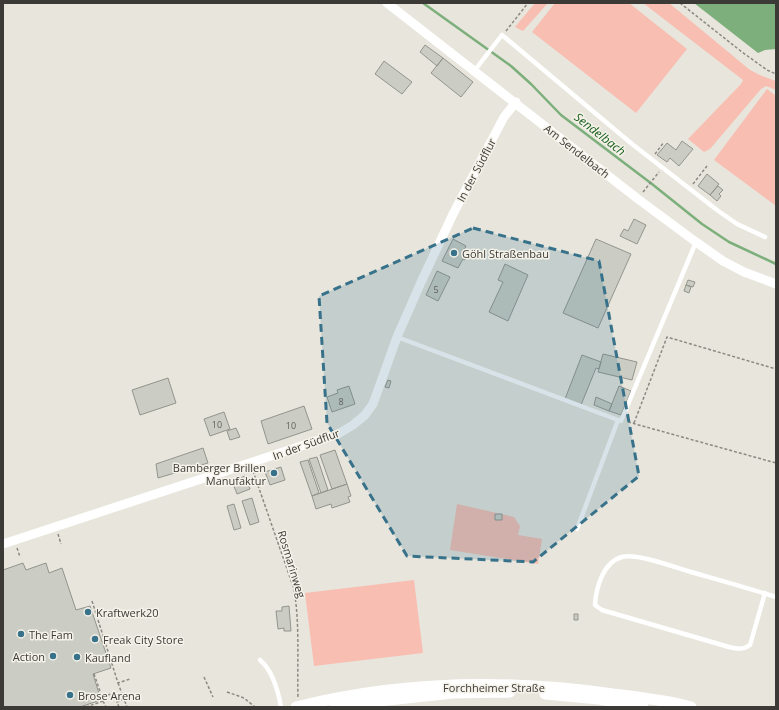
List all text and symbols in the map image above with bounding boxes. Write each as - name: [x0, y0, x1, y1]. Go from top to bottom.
- water label: Sendelbach: [571, 109, 629, 160]
- street label: Am Sendelbach: [541, 121, 613, 181]
- street label: In der Südflur: [453, 135, 499, 205]
- place label: Göhl Straßenbau: [462, 246, 549, 261]
- marker: Göhl Straßenbau: [449, 248, 459, 258]
- house number: 5: [433, 283, 439, 296]
- house number: 8: [338, 395, 344, 408]
- house number: 10: [212, 418, 222, 431]
- house number: 10: [286, 419, 296, 432]
- street label: In der Südflur: [270, 425, 342, 463]
- place label: Bamberger Brillen Manufaktur: [173, 460, 266, 488]
- marker: Bamberger Brillen Manufaktur: [269, 468, 279, 478]
- street label: Rosmarinweg: [275, 529, 309, 600]
- place label: Kraftwerk20: [96, 605, 159, 620]
- marker: Kraftwerk20: [83, 607, 93, 617]
- place label: The Fam: [29, 627, 73, 642]
- marker: The Fam: [16, 629, 26, 639]
- place label: Freak City Store: [103, 632, 183, 647]
- marker: Freak City Store: [90, 634, 100, 644]
- place label: Action: [13, 649, 45, 664]
- place label: Kaufland: [85, 650, 131, 665]
- marker: Action: [48, 651, 58, 661]
- marker: Kaufland: [72, 652, 82, 662]
- street label: Forchheimer Straße: [443, 680, 545, 695]
- place label: Brose Arena: [78, 688, 141, 703]
- marker: Brose Arena: [65, 690, 75, 700]

